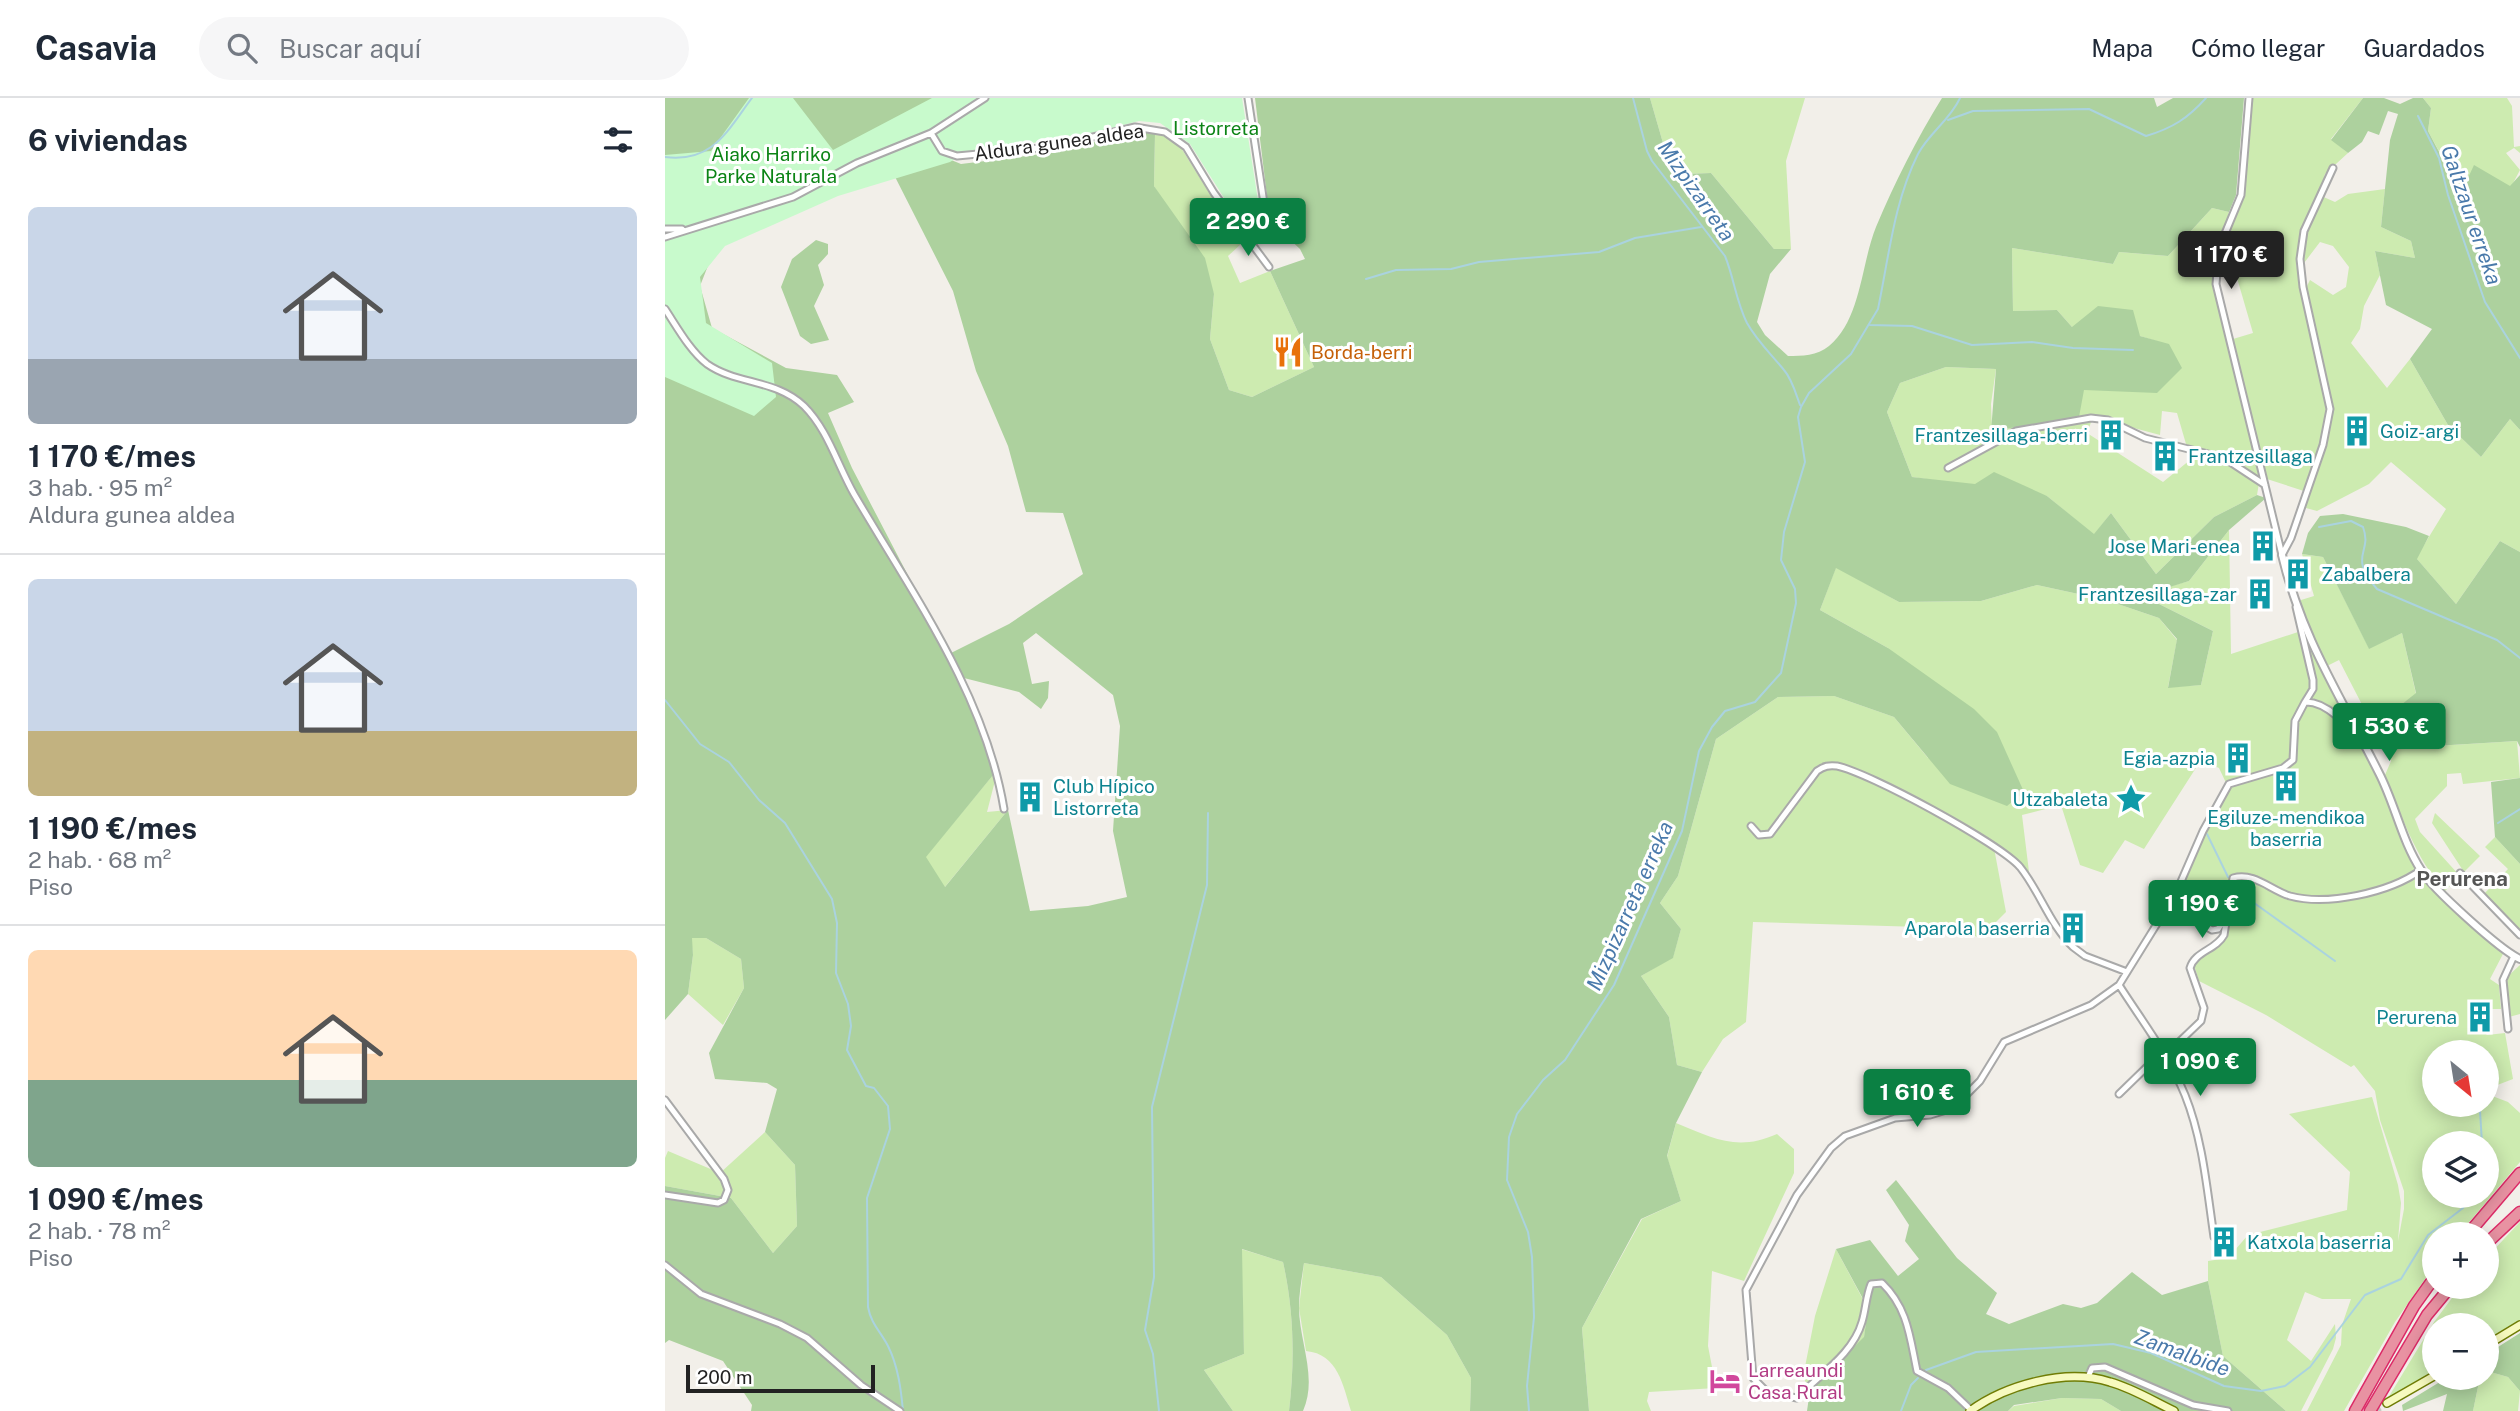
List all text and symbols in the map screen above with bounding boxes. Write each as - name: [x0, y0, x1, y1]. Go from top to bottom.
- search box: [199, 17, 689, 80]
- text: Casavia: [35, 29, 157, 67]
- icon: search: [223, 29, 261, 67]
- text: Buscar aquí: [279, 33, 421, 64]
- text: Mapa: [2091, 34, 2153, 62]
- text: Cómo llegar: [2191, 34, 2325, 62]
- text: Guardados: [2363, 34, 2485, 62]
- park label: Listorreta: [1173, 117, 1259, 139]
- street label: Aldura gunea aldea: [973, 119, 1145, 165]
- icon: filters: [599, 121, 637, 159]
- text: 6 viviendas: [28, 122, 188, 158]
- water label: Mizpizarreta: [1653, 136, 1740, 246]
- water label: Galtzaur erreka: [2436, 142, 2507, 288]
- park label: Aiako Harriko Parke Naturala: [705, 143, 837, 187]
- pin: 2 290 €: [1183, 198, 1313, 258]
- text: 2 290 €: [1206, 207, 1290, 234]
- pin: 1 170 €: [2166, 232, 2296, 291]
- text: 1 170 €: [2194, 240, 2268, 267]
- icon: home: [270, 253, 396, 379]
- restaurant icon: Borda-berri: [1271, 335, 1305, 369]
- place label: Borda-berri: [1311, 341, 1413, 363]
- building icon: Goiz-argi: [2340, 414, 2374, 448]
- building icon: Frantzesillaga-berri: [2094, 418, 2128, 452]
- place label: Goiz-argi: [2380, 420, 2459, 442]
- place label: Frantzesillaga-berri: [1914, 424, 2088, 446]
- text: 1 170 €/mes: [28, 438, 196, 474]
- building icon: Frantzesillaga: [2148, 439, 2182, 473]
- place label: Frantzesillaga: [2188, 445, 2313, 467]
- text: 3 hab. · 95 m²: [28, 474, 172, 501]
- text: Aldura gunea aldea: [28, 501, 235, 528]
- building icon: Jose Mari-enea: [2246, 529, 2280, 563]
- place label: Jose Mari-enea: [2107, 535, 2240, 557]
- building icon: Zabalbera: [2281, 557, 2315, 591]
- place label: Zabalbera: [2321, 563, 2411, 585]
- building icon: Frantzesillaga-zar: [2243, 577, 2277, 611]
- place label: Frantzesillaga-zar: [2078, 583, 2237, 605]
- icon: home: [270, 625, 396, 751]
- pin: 1 530 €: [2324, 704, 2454, 763]
- text: 1 530 €: [2349, 712, 2429, 739]
- building icon: Egia-azpia: [2221, 741, 2255, 775]
- place label: Egia-azpia: [2123, 747, 2215, 769]
- building icon: Egiluze-mendikoa baserria: [2269, 769, 2303, 803]
- place label: Club Hípico Listorreta: [1053, 775, 1155, 819]
- building icon: Club Hípico Listorreta: [1013, 780, 1047, 814]
- place icon: Utzabaleta: [2114, 782, 2148, 816]
- place label: Utzabaleta: [2012, 788, 2108, 810]
- place label: Egiluze-mendikoa baserria: [2207, 806, 2365, 850]
- text: 1 190 €/mes: [28, 810, 197, 846]
- water label: Mizpizarreta erreka: [1581, 817, 1678, 994]
- text: 2 hab. · 68 m²: [28, 846, 171, 873]
- district label: Perurena: [2416, 866, 2508, 891]
- text: Piso: [28, 873, 73, 900]
- pin: 1 190 €: [2137, 880, 2267, 940]
- text: 1 190 €: [2165, 889, 2239, 916]
- building icon: Aparola baserria: [2056, 911, 2090, 945]
- place label: Aparola baserria: [1904, 917, 2050, 939]
- icon: home: [270, 996, 396, 1122]
- building icon: Perurena: [2463, 1000, 2497, 1034]
- place label: Perurena: [2376, 1006, 2457, 1028]
- pin: 1 090 €: [2135, 1038, 2265, 1098]
- north arrow: [2422, 1040, 2499, 1116]
- map controls: [2422, 1040, 2499, 1390]
- text: 1 090 €: [2160, 1047, 2240, 1074]
- pin: 1 610 €: [1852, 1070, 1982, 1129]
- text: 1 610 €: [1879, 1078, 1955, 1105]
- button: layers: [2422, 1131, 2499, 1208]
- text: 1 090 €/mes: [28, 1181, 204, 1217]
- text: 2 hab. · 78 m²: [28, 1217, 170, 1244]
- button: +: [2422, 1222, 2499, 1299]
- building icon: Katxola baserria: [2207, 1225, 2241, 1259]
- place label: Katxola baserria: [2247, 1231, 2391, 1253]
- text: Piso: [28, 1244, 73, 1271]
- button: −: [2422, 1313, 2499, 1390]
- water label: Zamalbide: [2131, 1324, 2233, 1381]
- place label: Larreaundi Casa Rural: [1748, 1359, 1843, 1403]
- scale bar: [686, 1362, 875, 1394]
- hotel icon: Larreaundi Casa Rural: [1708, 1364, 1742, 1398]
- text: 200 m: [697, 1366, 753, 1388]

